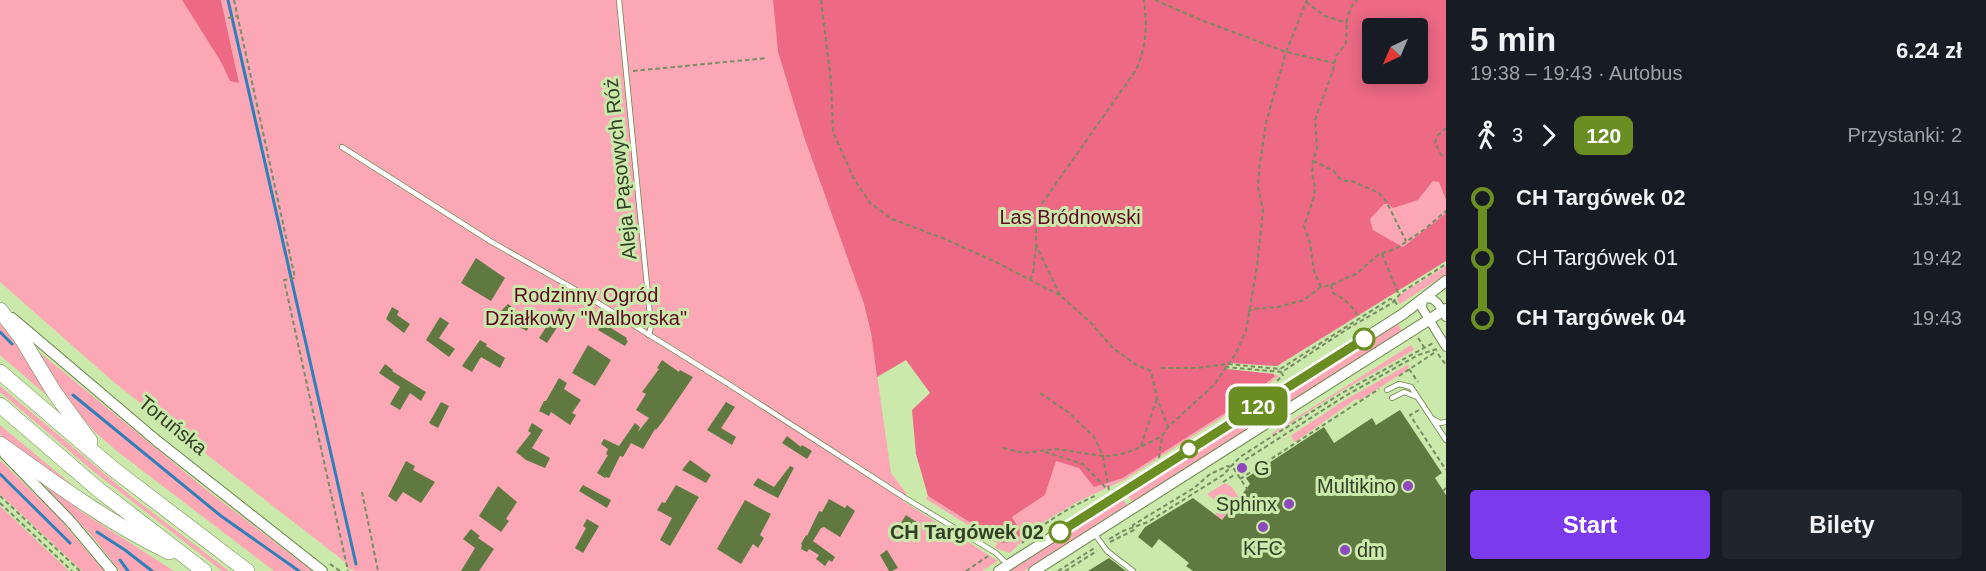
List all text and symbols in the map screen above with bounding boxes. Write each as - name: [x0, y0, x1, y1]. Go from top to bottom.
- north arrow: [1362, 18, 1428, 84]
- map controls: [1362, 18, 1428, 84]
- text: 5 min: [1470, 21, 1556, 58]
- text: 6.24 zł: [1896, 38, 1962, 63]
- text: 19:38 – 19:43 · Autobus: [1470, 62, 1682, 84]
- street label: Aleja Pąsowych Róż: [600, 77, 640, 261]
- icon: walk: [1470, 119, 1503, 152]
- icon: forward: [1532, 119, 1565, 152]
- text: 3: [1512, 124, 1523, 146]
- text: 120: [1586, 124, 1621, 147]
- text: Przystanki: 2: [1848, 124, 1962, 146]
- text: CH Targówek 02: [1516, 185, 1686, 210]
- text: 19:41: [1912, 187, 1962, 209]
- park label: Las Bródnowski: [999, 206, 1141, 228]
- text: CH Targówek 01: [1516, 245, 1678, 270]
- text: 19:42: [1912, 247, 1962, 269]
- park label: Rodzinny Ogród Działkowy "Malborska": [485, 284, 687, 329]
- text: CH Targówek 04: [1516, 305, 1686, 330]
- text: 19:43: [1912, 307, 1962, 329]
- unlabelled marker: [1353, 328, 1375, 350]
- line badge: 120: [1224, 386, 1292, 426]
- street label: Toruńska: [135, 391, 212, 460]
- text: 120: [1240, 395, 1276, 418]
- unlabelled marker: [1180, 440, 1198, 458]
- place label: G: [1254, 457, 1270, 479]
- marker: G: [1235, 461, 1249, 475]
- place label: Multikino: [1317, 475, 1396, 497]
- marker: Multikino: [1401, 479, 1415, 493]
- button: Start: [1470, 490, 1710, 559]
- button: Bilety: [1722, 490, 1962, 559]
- place label: Sphinx: [1216, 493, 1277, 515]
- marker: Sphinx: [1282, 497, 1296, 511]
- marker: KFC: [1256, 520, 1270, 534]
- place label: CH Targówek 02: [890, 521, 1044, 543]
- marker: CH Targówek 02: [1049, 521, 1071, 543]
- place label: KFC: [1243, 537, 1283, 559]
- place label: dm: [1357, 539, 1385, 561]
- marker: dm: [1338, 543, 1352, 557]

